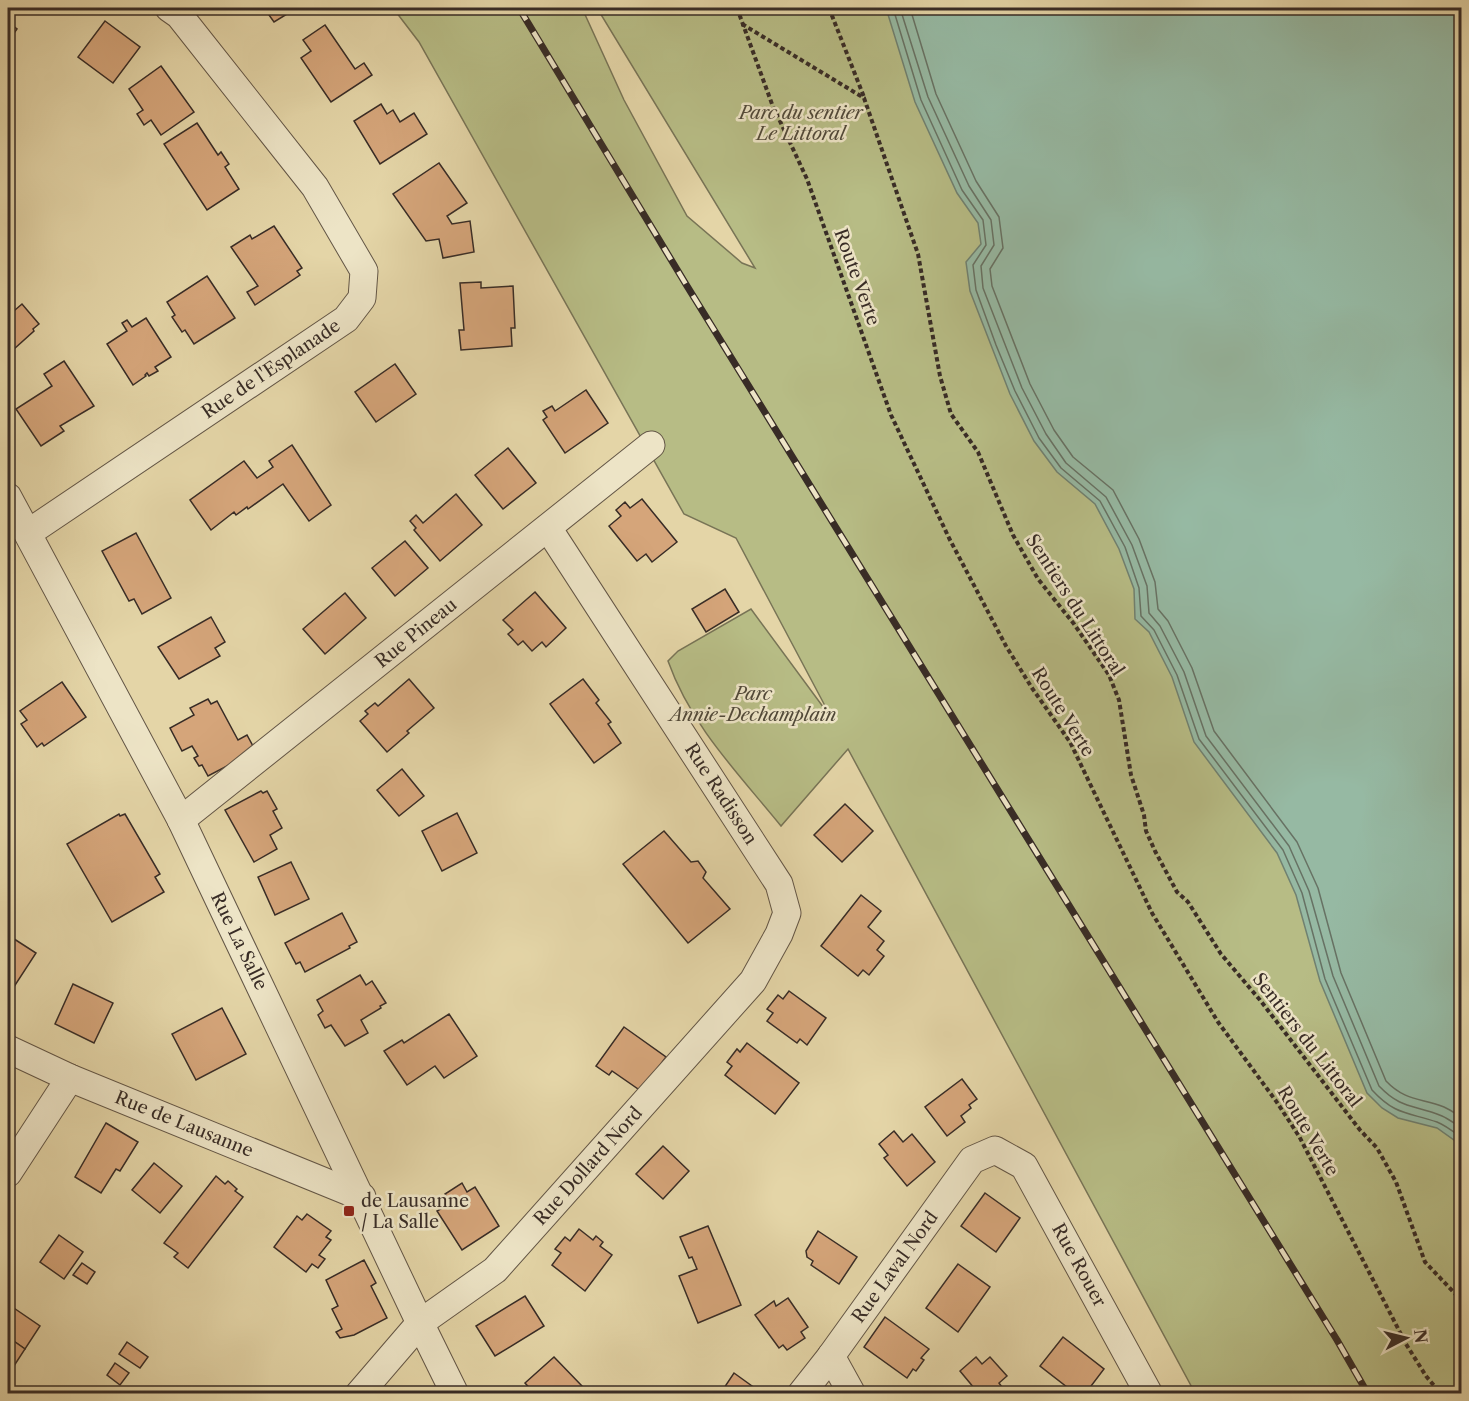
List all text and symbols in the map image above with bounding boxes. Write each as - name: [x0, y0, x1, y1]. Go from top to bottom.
- park label: Parc du sentier Le Littoral: [737, 102, 864, 145]
- street label: Route Verte: [829, 226, 885, 328]
- street label: Rue de l'Esplanade: [198, 315, 344, 423]
- street label: Sentiers du Littoral: [1021, 530, 1129, 680]
- street label: Rue Pineau: [371, 593, 461, 673]
- street label: Route Verte: [1027, 663, 1099, 761]
- park label: Parc Annie-Dechamplain: [667, 683, 837, 726]
- street label: Rue Radisson: [680, 739, 762, 849]
- street label: Rue La Salle: [206, 889, 272, 993]
- street label: Sentiers du Littoral: [1248, 968, 1366, 1112]
- street label: Route Verte: [1273, 1082, 1343, 1180]
- street label: Rue de Lausanne: [112, 1086, 256, 1162]
- street label: Rue Dollard Nord: [529, 1102, 647, 1230]
- place label: de Lausanne / La Salle: [361, 1190, 469, 1233]
- marker: de Lausanne / La Salle: [342, 1204, 356, 1218]
- street label: Rue Laval Nord: [847, 1207, 943, 1327]
- street label: Rue Rouer: [1047, 1219, 1111, 1311]
- north arrow: [1376, 1308, 1436, 1368]
- text: N: [1410, 1328, 1432, 1344]

